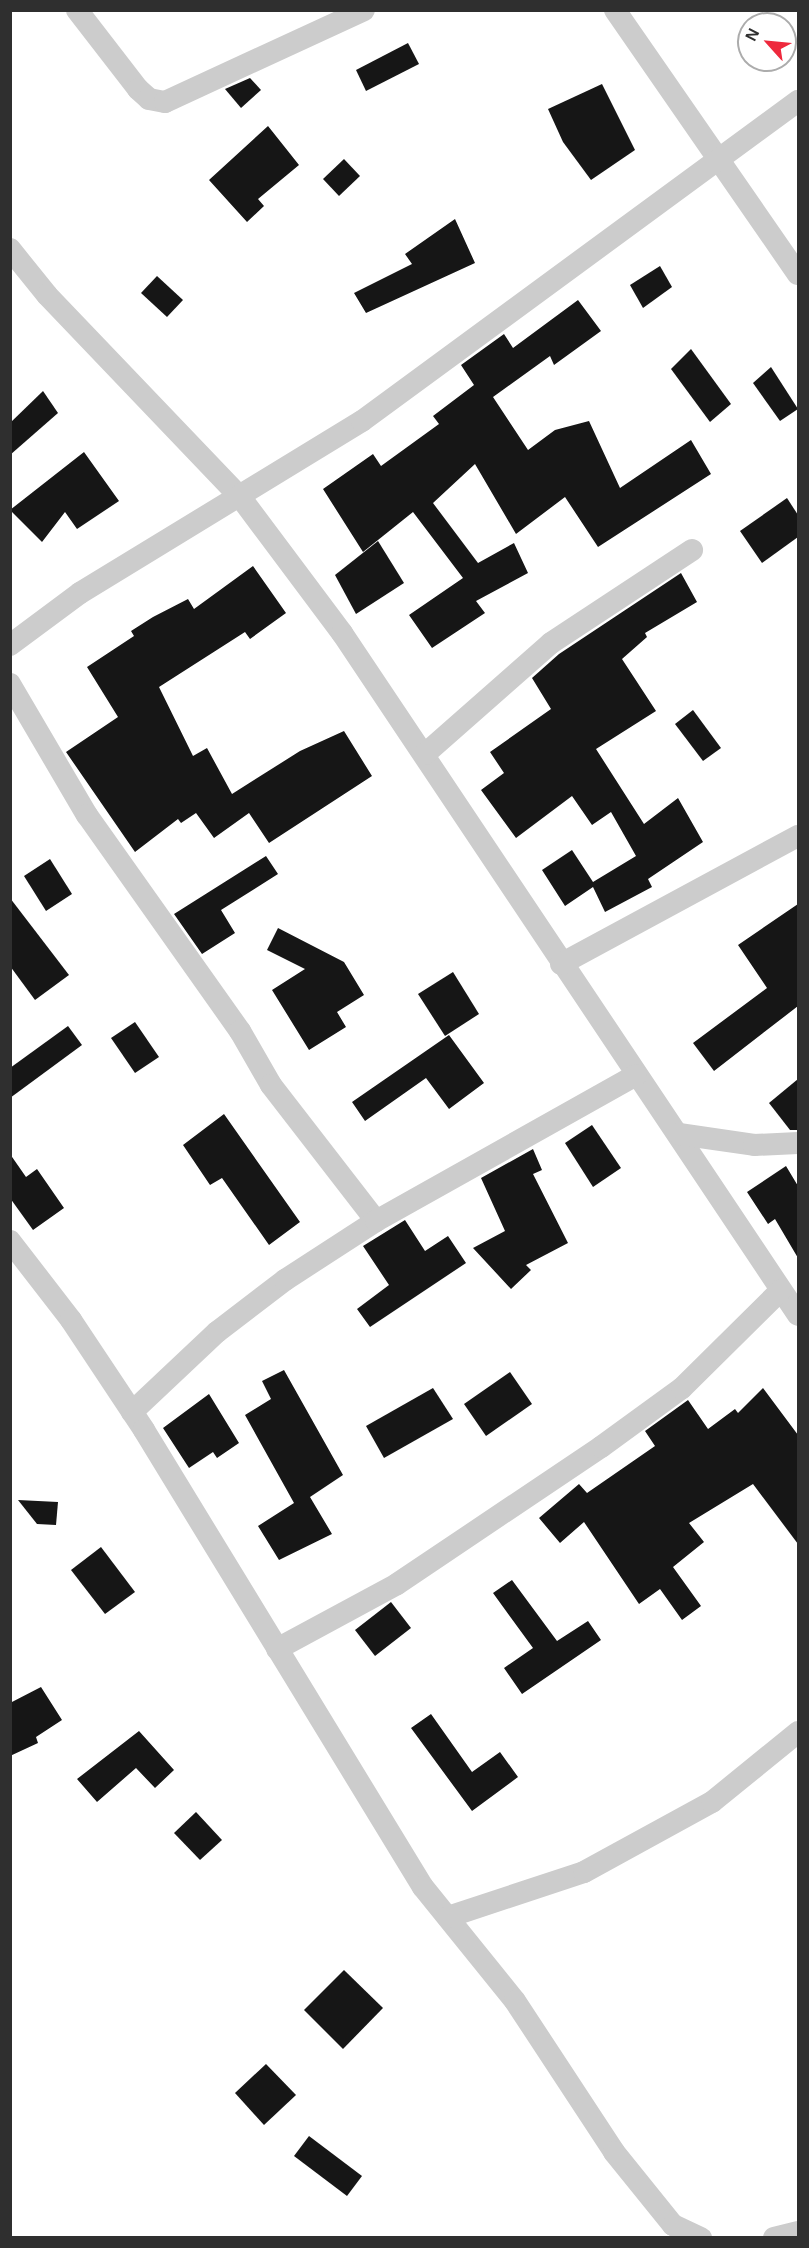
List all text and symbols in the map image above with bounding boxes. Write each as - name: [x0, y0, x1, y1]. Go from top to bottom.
- north arrow: [737, 12, 797, 72]
- text: N: [742, 25, 762, 44]

